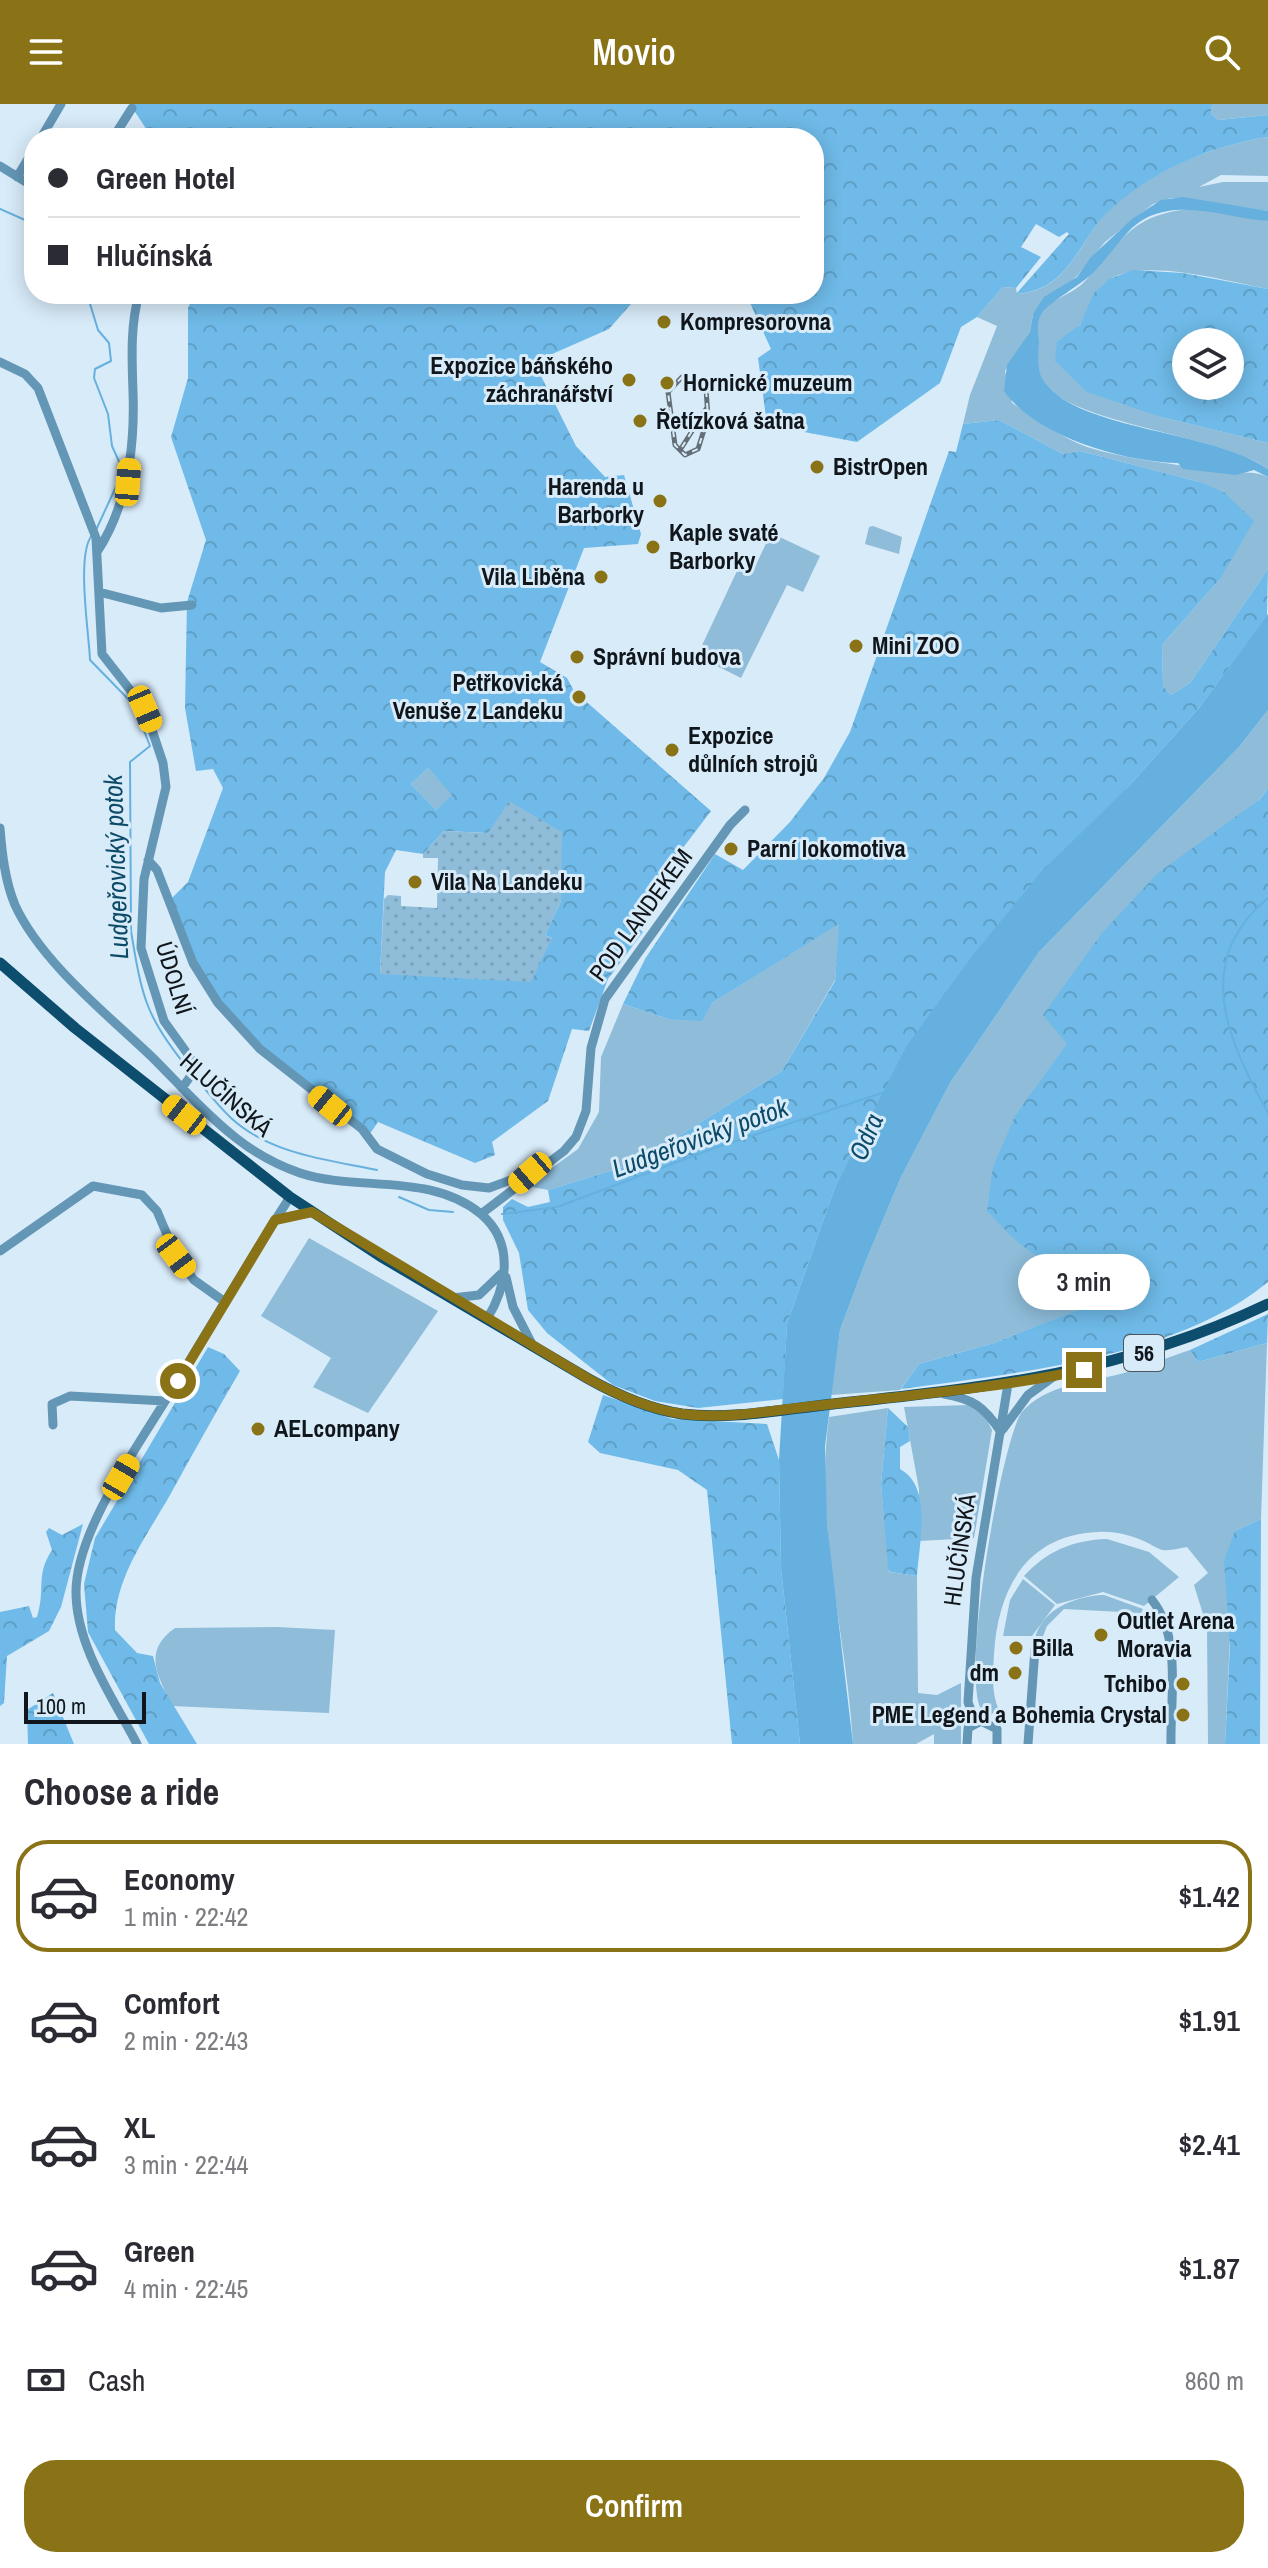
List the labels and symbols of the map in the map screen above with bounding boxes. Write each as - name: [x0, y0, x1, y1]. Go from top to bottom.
- place label: Kompresorovna: [680, 305, 831, 337]
- marker: Kompresorovna: [655, 313, 673, 331]
- place label: Expozice báňského záchranářství: [430, 349, 615, 409]
- place label: Hornické muzeum: [683, 366, 853, 398]
- marker: Expozice báňského záchranářství: [620, 371, 638, 389]
- marker: Hornické muzeum: [658, 374, 676, 392]
- place label: Řetízková šatna: [656, 404, 805, 436]
- marker: Řetízková šatna: [631, 412, 649, 430]
- place label: BistrOpen: [833, 450, 928, 482]
- car: [114, 457, 142, 507]
- marker: BistrOpen: [808, 458, 826, 476]
- place label: Harenda u Barborky: [548, 470, 644, 530]
- marker: Harenda u Barborky: [651, 492, 669, 510]
- place label: Kaple svaté Barborky: [669, 516, 778, 576]
- marker: Kaple svaté Barborky: [644, 538, 662, 556]
- place label: Vila Liběna: [481, 560, 585, 592]
- marker: Vila Liběna: [592, 568, 610, 586]
- place label: Mini ZOO: [872, 629, 959, 661]
- marker: Mini ZOO: [847, 637, 865, 655]
- place label: Správní budova: [593, 640, 741, 672]
- marker: Správní budova: [568, 648, 586, 666]
- place label: Petřkovická Venuše z Landeku: [393, 666, 563, 726]
- car: [125, 682, 165, 736]
- marker: Petřkovická Venuše z Landeku: [570, 688, 588, 706]
- place label: Expozice důlních strojů: [688, 719, 818, 779]
- marker: Expozice důlních strojů: [663, 741, 681, 759]
- water label: Ludgeřovický potok: [95, 773, 136, 960]
- place label: Parní lokomotiva: [747, 832, 906, 864]
- marker: Parní lokomotiva: [722, 840, 740, 858]
- street label: POD LANDEKEM: [581, 842, 699, 987]
- place label: Vila Na Landeku: [431, 865, 583, 897]
- marker: Vila Na Landeku: [406, 873, 424, 891]
- street label: ÚDOLNÍ: [149, 937, 201, 1018]
- street label: HLUČÍNSKÁ: [174, 1045, 280, 1144]
- car: [304, 1082, 356, 1130]
- water label: Ludgeřovický potok: [607, 1089, 794, 1186]
- car: [158, 1091, 210, 1139]
- water label: Odra: [840, 1108, 891, 1165]
- car: [504, 1148, 556, 1198]
- car: [152, 1230, 200, 1282]
- callout: 3 min: [1018, 1254, 1150, 1310]
- road number: 56: [1124, 1335, 1164, 1371]
- route end: [1066, 1352, 1102, 1388]
- route start: [160, 1363, 196, 1399]
- place label: AELcompany: [274, 1412, 400, 1444]
- marker: AELcompany: [249, 1420, 267, 1438]
- car: [99, 1450, 143, 1504]
- street label: HLUČÍNSKÁ: [935, 1491, 983, 1608]
- place label: Outlet Arena Moravia: [1117, 1604, 1234, 1664]
- marker: Outlet Arena Moravia: [1092, 1626, 1110, 1644]
- place label: Billa: [1032, 1631, 1074, 1663]
- marker: Billa: [1007, 1639, 1025, 1657]
- place label: dm: [969, 1656, 999, 1688]
- marker: dm: [1006, 1664, 1024, 1682]
- place label: Tchibo: [1104, 1667, 1167, 1699]
- marker: Tchibo: [1174, 1675, 1192, 1693]
- scale bar: [24, 1688, 146, 1724]
- place label: PME Legend a Bohemia Crystal: [872, 1698, 1167, 1730]
- marker: PME Legend a Bohemia Crystal: [1174, 1706, 1192, 1724]

